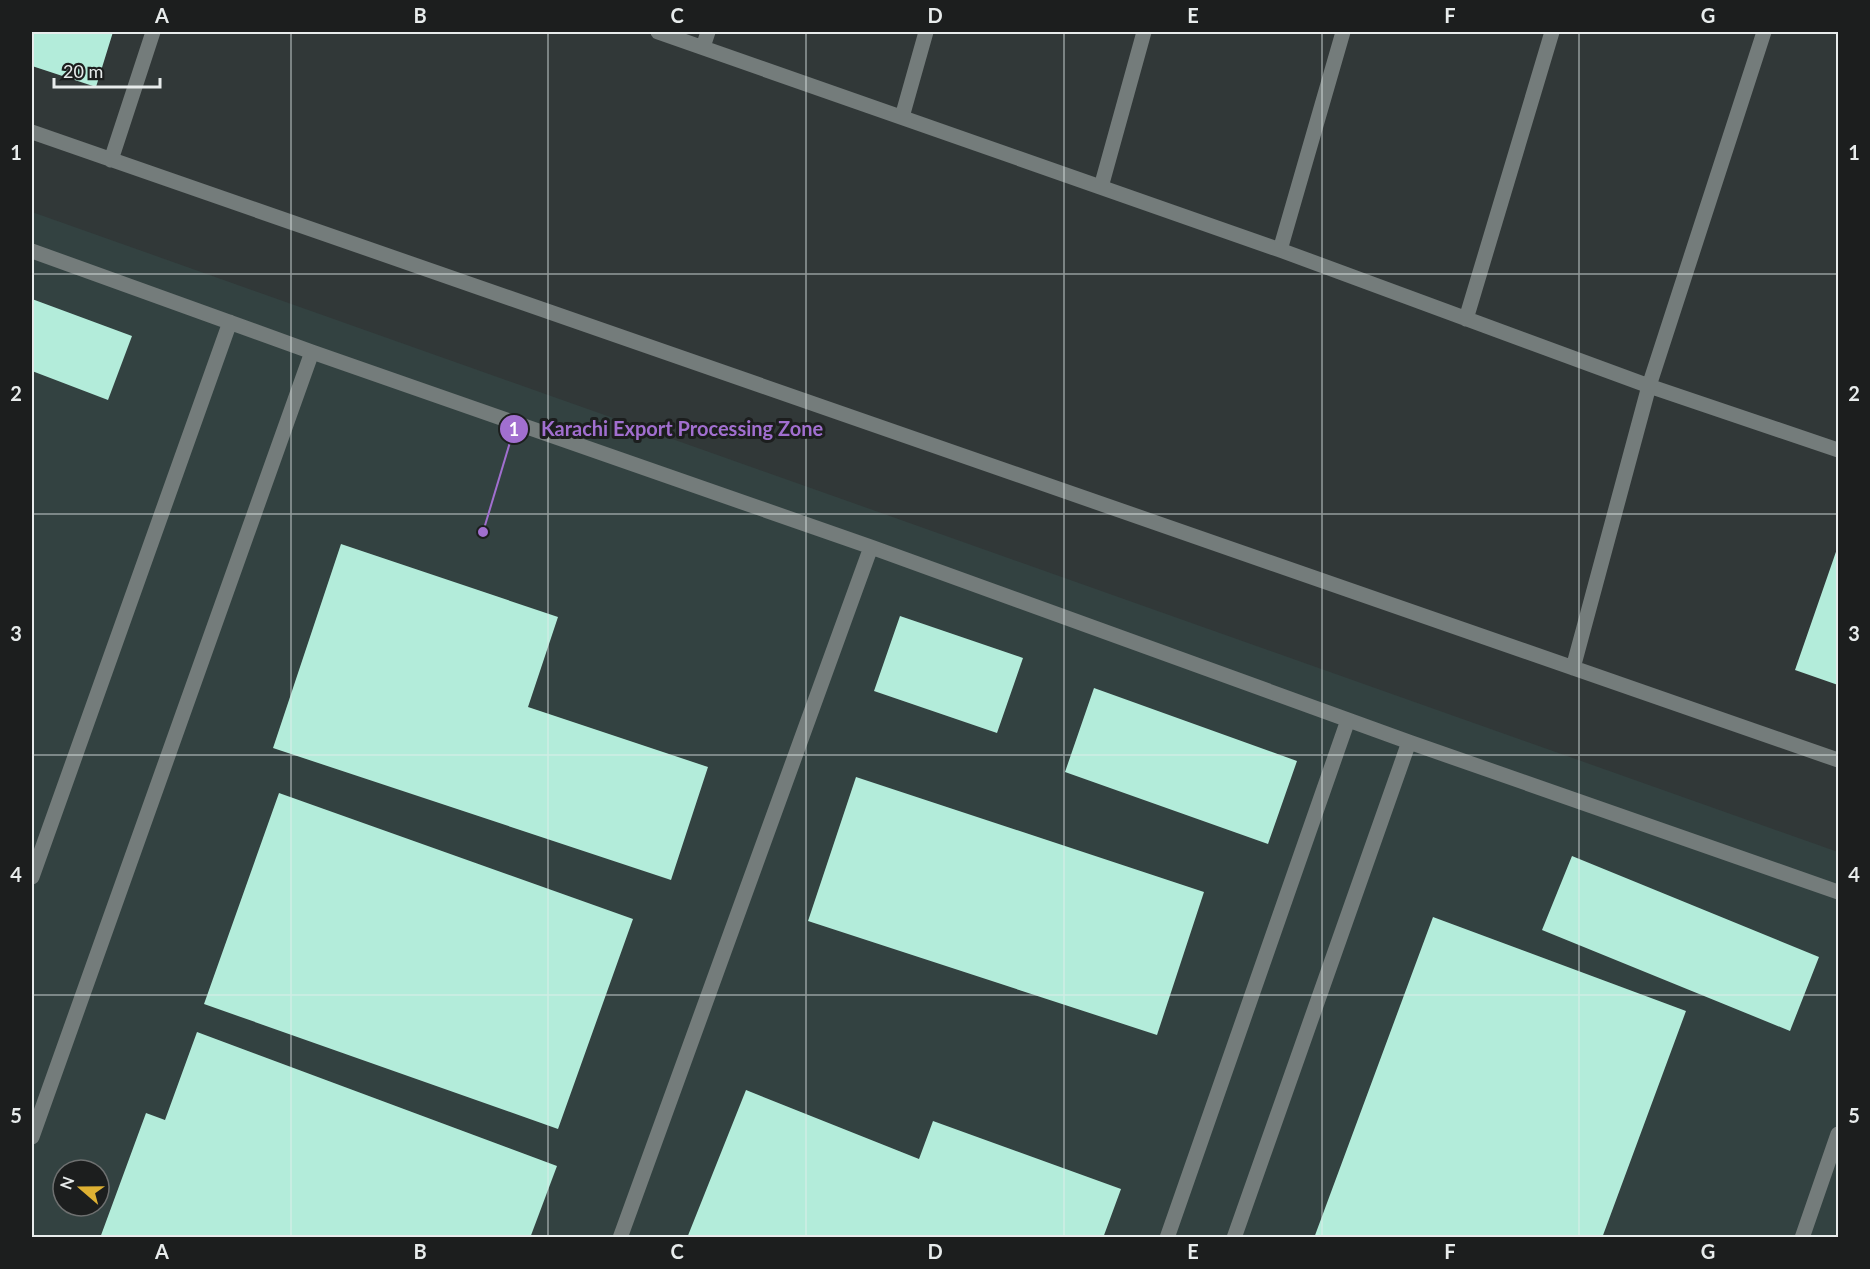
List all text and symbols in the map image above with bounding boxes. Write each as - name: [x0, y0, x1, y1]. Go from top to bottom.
- text: A: [154, 3, 169, 27]
- text: B: [413, 3, 427, 27]
- text: C: [670, 3, 684, 27]
- text: D: [927, 3, 943, 27]
- text: E: [1187, 3, 1199, 27]
- text: F: [1444, 3, 1456, 27]
- text: G: [1701, 3, 1715, 27]
- scale bar: [54, 51, 160, 89]
- text: 20 m: [63, 60, 103, 82]
- text: 1: [10, 140, 22, 164]
- text: 1: [1848, 140, 1860, 164]
- text: 2: [10, 381, 22, 405]
- text: 2: [1848, 381, 1860, 405]
- callout: Karachi Export Processing Zone: [499, 410, 835, 448]
- text: Karachi Export Processing Zone: [541, 416, 823, 440]
- text: 1: [509, 418, 519, 440]
- text: 3: [10, 621, 22, 645]
- text: 3: [1848, 621, 1860, 645]
- text: 4: [10, 862, 22, 886]
- text: 4: [1848, 862, 1860, 886]
- text: 5: [10, 1103, 22, 1127]
- text: 5: [1848, 1103, 1860, 1127]
- north arrow: [51, 1158, 111, 1218]
- text: N: [55, 1174, 77, 1192]
- text: A: [154, 1239, 169, 1263]
- text: B: [413, 1239, 427, 1263]
- text: C: [670, 1239, 684, 1263]
- text: D: [927, 1239, 943, 1263]
- text: E: [1187, 1239, 1199, 1263]
- text: F: [1444, 1239, 1456, 1263]
- text: G: [1701, 1239, 1715, 1263]

